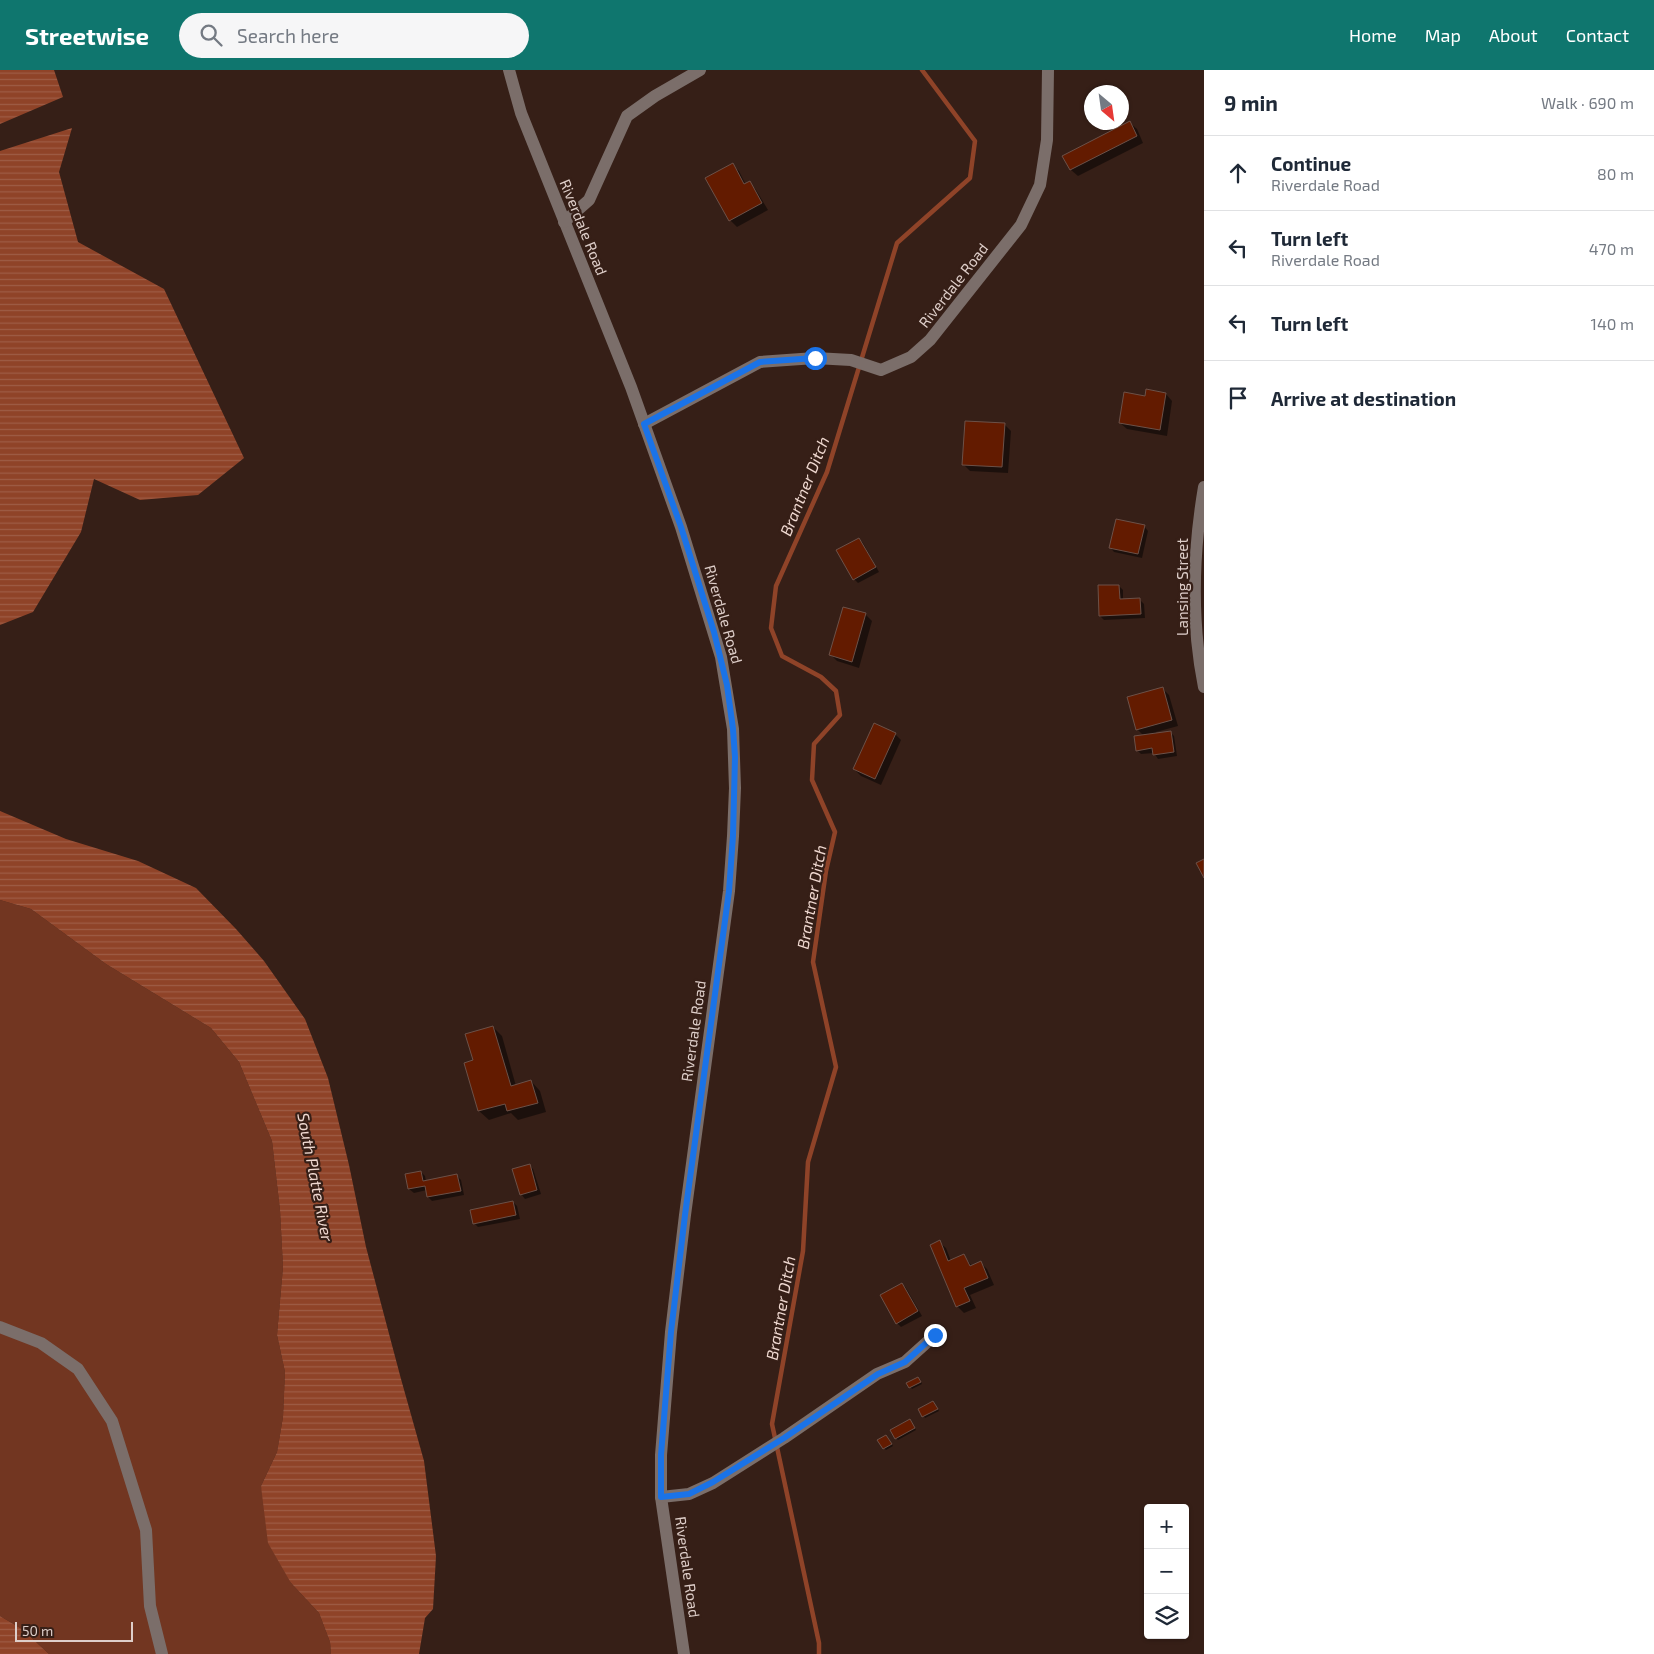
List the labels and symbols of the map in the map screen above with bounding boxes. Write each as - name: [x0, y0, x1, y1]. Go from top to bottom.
- north arrow: [1084, 85, 1129, 130]
- street label: Riverdale Road: [557, 176, 611, 278]
- street label: Riverdale Road: [915, 239, 991, 331]
- route start: [804, 347, 827, 370]
- water label: Brantner Ditch: [775, 434, 833, 538]
- street label: Lansing Street: [1173, 538, 1191, 636]
- street label: Riverdale Road: [701, 562, 747, 666]
- water label: Brantner Ditch: [792, 843, 830, 951]
- street label: Riverdale Road: [677, 979, 709, 1083]
- water label: South Platte River: [294, 1111, 338, 1244]
- water label: Brantner Ditch: [761, 1254, 799, 1362]
- route end: [924, 1324, 947, 1347]
- street label: Riverdale Road: [672, 1515, 704, 1619]
- scale bar: [15, 1619, 132, 1642]

